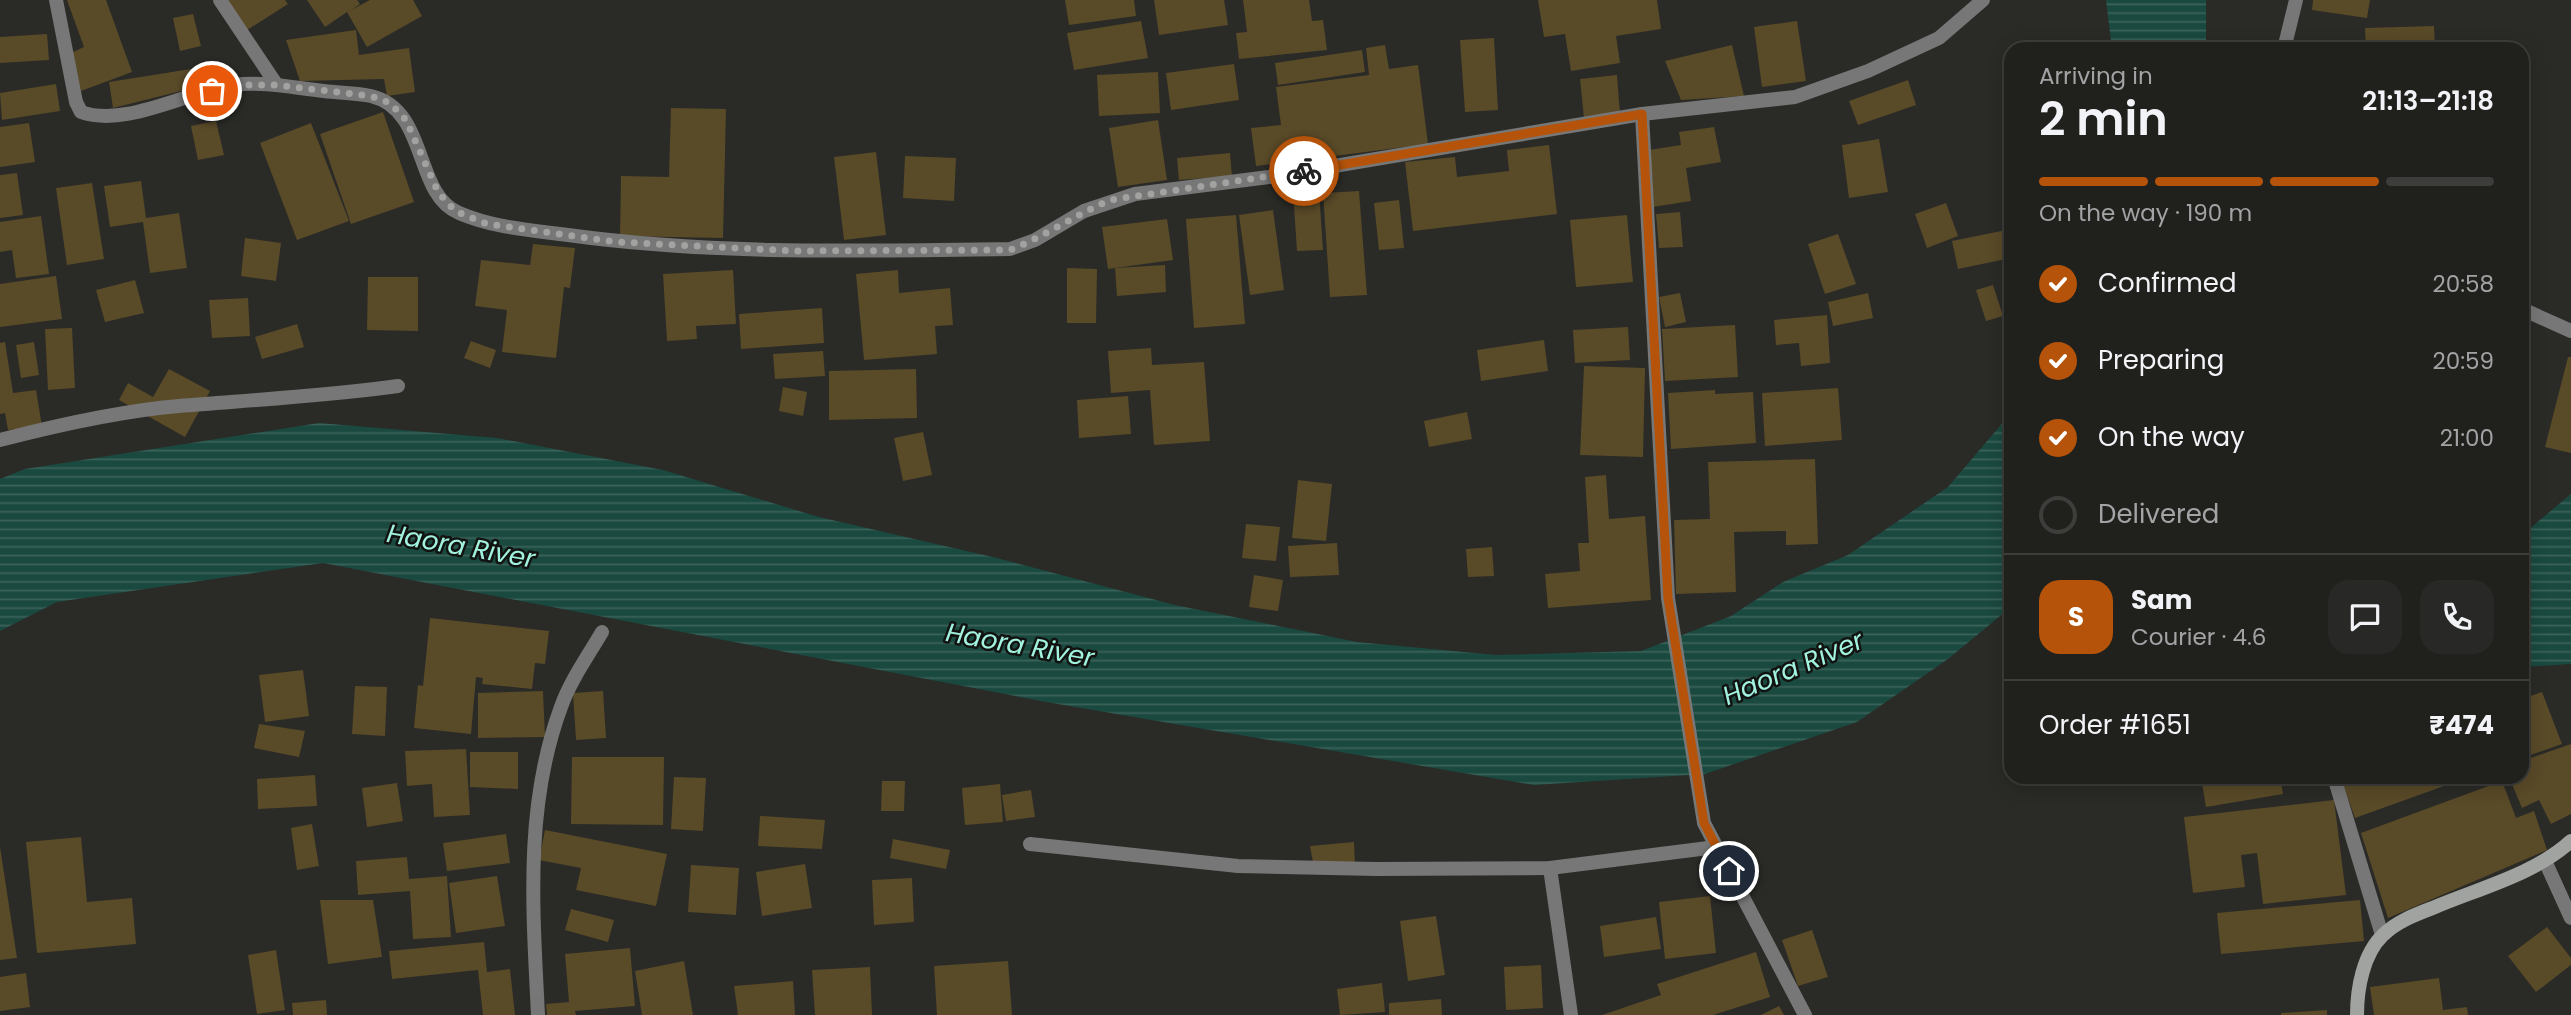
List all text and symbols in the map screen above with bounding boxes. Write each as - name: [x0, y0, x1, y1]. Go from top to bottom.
- text: Arriving in: [2039, 60, 2153, 92]
- pin: [182, 61, 242, 121]
- icon: bag: [193, 72, 231, 110]
- text: 21:13–21:18: [2362, 83, 2494, 119]
- text: 2 min: [2039, 87, 2168, 151]
- courier: [1269, 136, 1339, 206]
- icon: bike: [1285, 152, 1323, 190]
- text: On the way · 190 m: [2039, 197, 2252, 229]
- icon: check: [2039, 265, 2077, 303]
- text: Confirmed: [2098, 265, 2236, 301]
- text: 20:58: [2432, 268, 2494, 300]
- icon: check: [2039, 342, 2077, 380]
- text: Preparing: [2098, 342, 2224, 378]
- text: 20:59: [2432, 345, 2494, 377]
- icon: check: [2039, 419, 2077, 457]
- text: On the way: [2098, 419, 2245, 455]
- text: 21:00: [2440, 422, 2494, 454]
- text: Delivered: [2098, 496, 2219, 532]
- water label: Haora River: [384, 515, 539, 577]
- button: chat: [2328, 580, 2402, 654]
- button: phone: [2420, 580, 2494, 654]
- text: Sam: [2131, 582, 2192, 618]
- text: S: [2068, 599, 2084, 635]
- water label: Haora River: [943, 614, 1098, 676]
- text: Courier · 4.6: [2131, 621, 2266, 653]
- water label: Haora River: [1717, 622, 1870, 714]
- text: Order #1651: [2039, 707, 2191, 743]
- text: ₹474: [2429, 707, 2494, 743]
- pin: [1699, 841, 1759, 901]
- icon: home: [1710, 852, 1748, 890]

